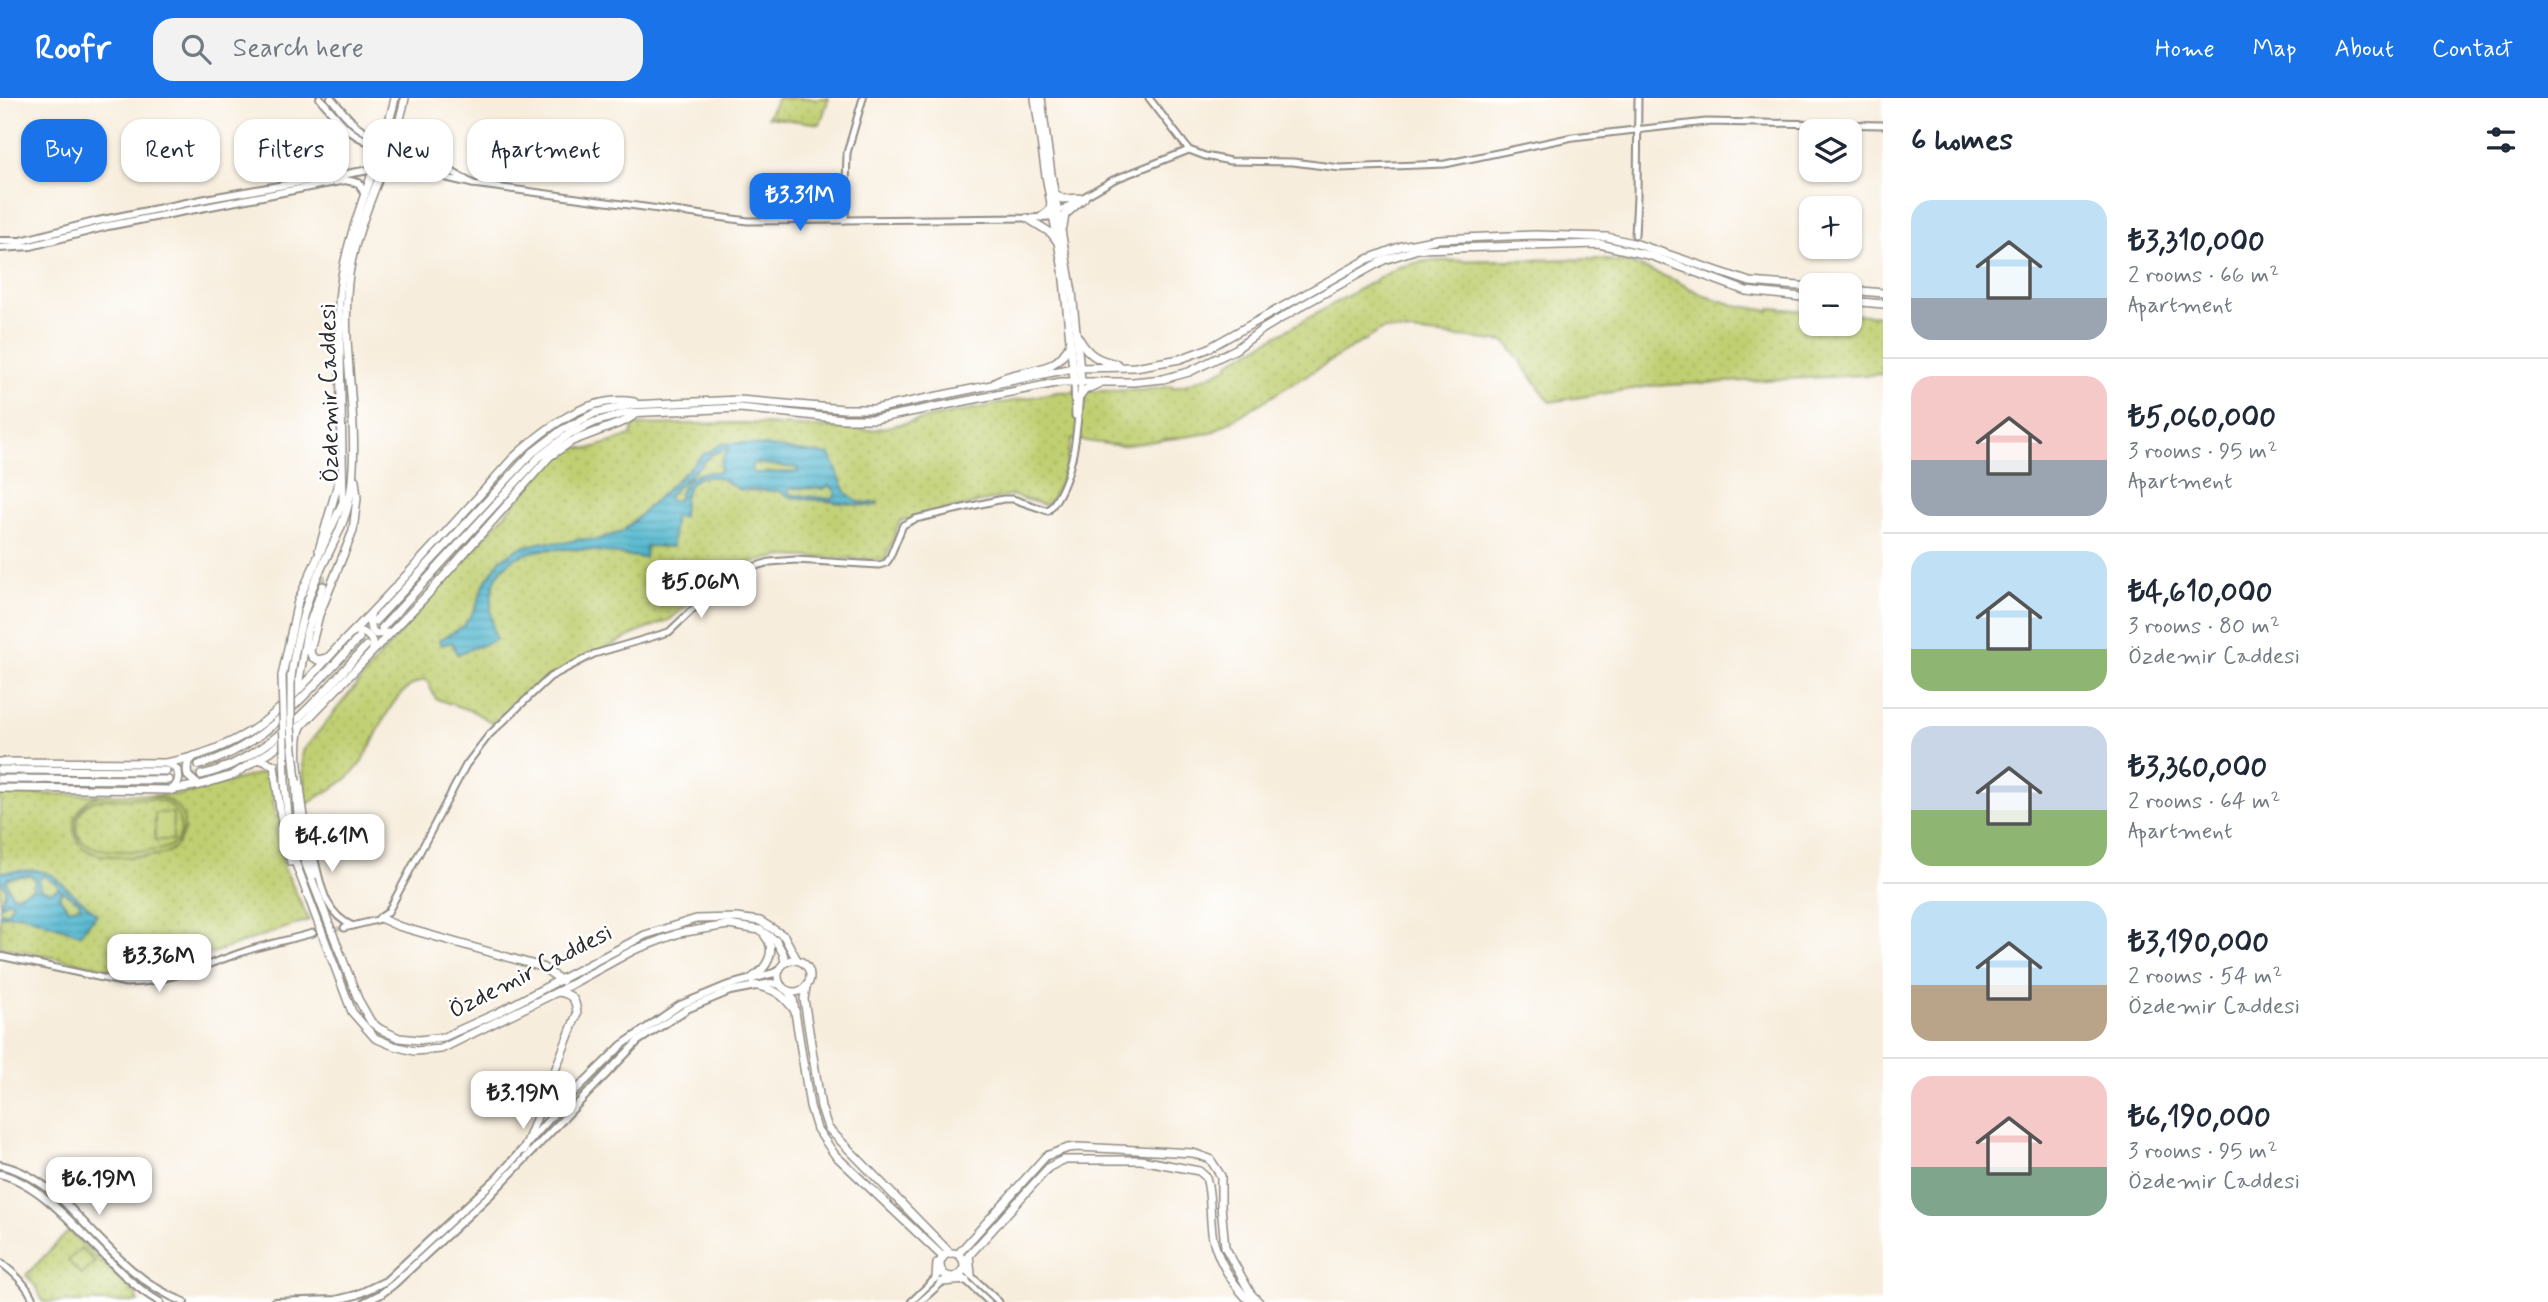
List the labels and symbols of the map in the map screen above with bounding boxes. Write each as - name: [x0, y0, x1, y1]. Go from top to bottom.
- pin: ₺3.31M: [743, 174, 857, 233]
- street label: Özdemir Caddesi: [313, 303, 347, 483]
- pin: ₺5.06M: [644, 560, 758, 620]
- pin: ₺4.61M: [275, 814, 389, 874]
- street label: Özdemir Caddesi: [444, 917, 618, 1027]
- pin: ₺3.36M: [102, 934, 216, 994]
- pin: ₺3.19M: [466, 1072, 580, 1131]
- pin: ₺6.19M: [42, 1158, 156, 1217]

